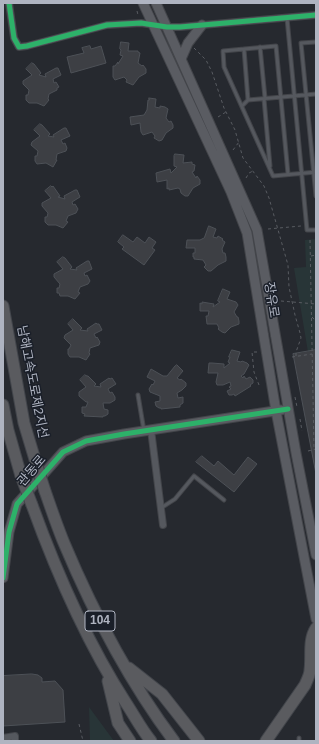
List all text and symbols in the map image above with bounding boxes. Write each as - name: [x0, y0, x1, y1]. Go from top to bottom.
- street label: 장유로: [260, 281, 282, 319]
- street label: 남해고속도로제2지선: [13, 324, 51, 440]
- street label: 관동로: [14, 452, 50, 490]
- road number: 104: [85, 611, 115, 631]

